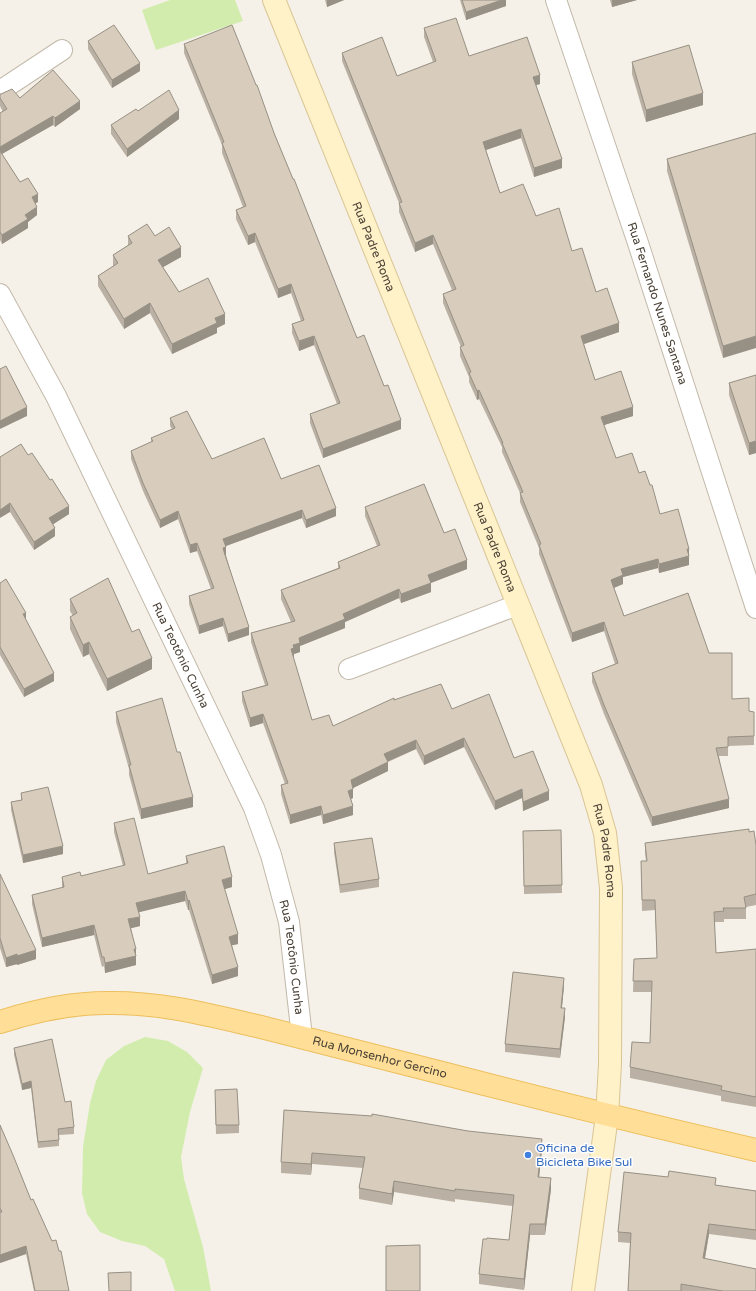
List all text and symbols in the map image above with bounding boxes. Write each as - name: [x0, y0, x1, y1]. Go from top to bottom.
- street label: Rua Padre Roma: [349, 200, 398, 294]
- street label: Rua Fernando Nunes Santana: [625, 220, 690, 386]
- street label: Rua Padre Roma: [470, 500, 519, 594]
- street label: Rua Teotônio Cunha: [149, 600, 212, 710]
- street label: Rua Padre Roma: [590, 802, 618, 898]
- street label: Rua Teotônio Cunha: [276, 898, 306, 1015]
- street label: Rua Monsenhor Gercino: [311, 1033, 449, 1081]
- place label: Oficina de Bicicleta Bike Sul: [536, 1141, 632, 1169]
- marker: Oficina de Bicicleta Bike Sul: [523, 1150, 533, 1160]

